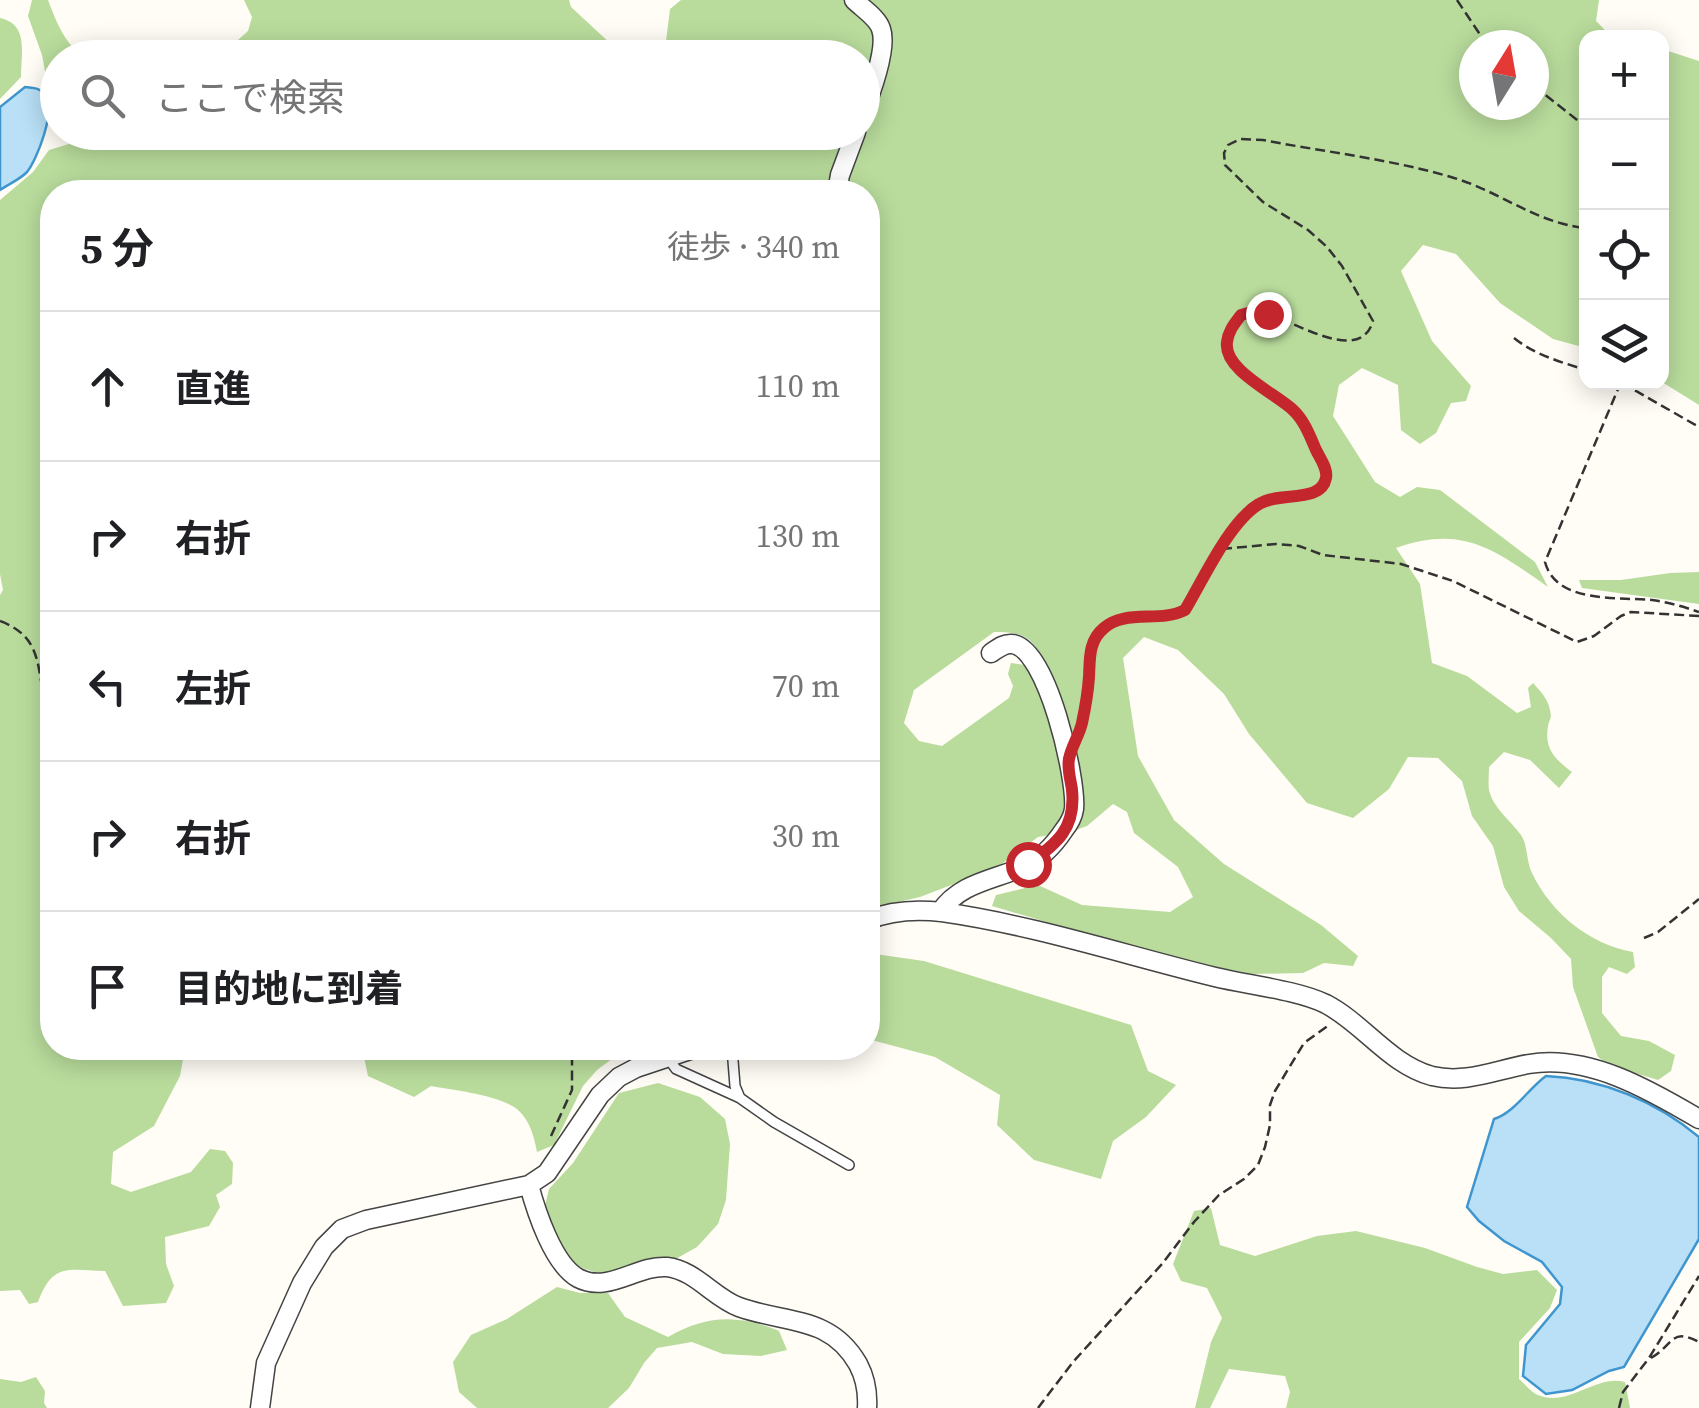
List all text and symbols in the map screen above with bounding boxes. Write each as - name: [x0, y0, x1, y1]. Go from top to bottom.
- north arrow: [1459, 30, 1549, 120]
- map controls: [1579, 30, 1669, 390]
- button: +: [1579, 30, 1669, 120]
- search box: [40, 40, 880, 150]
- icon: search: [75, 68, 130, 123]
- text: ここで検索: [155, 72, 345, 124]
- button: −: [1579, 120, 1669, 210]
- button: locate: [1579, 210, 1669, 300]
- text: 5 分: [80, 219, 154, 277]
- text: 徒歩 · 340 m: [667, 225, 840, 269]
- route end: [1246, 292, 1292, 338]
- button: layers: [1579, 300, 1669, 390]
- icon: ahead: [80, 359, 135, 414]
- text: 直進: [175, 363, 251, 415]
- text: 110 m: [756, 364, 840, 408]
- icon: right: [80, 509, 135, 564]
- text: 右折: [175, 513, 251, 565]
- text: 130 m: [756, 514, 840, 558]
- icon: left: [80, 659, 135, 714]
- text: 左折: [175, 663, 251, 715]
- text: 70 m: [772, 664, 840, 708]
- icon: right: [80, 809, 135, 864]
- text: 右折: [175, 813, 251, 865]
- text: 30 m: [772, 814, 840, 858]
- route start: [1006, 842, 1052, 888]
- icon: arrive: [80, 959, 135, 1014]
- text: 目的地に到着: [175, 963, 403, 1015]

